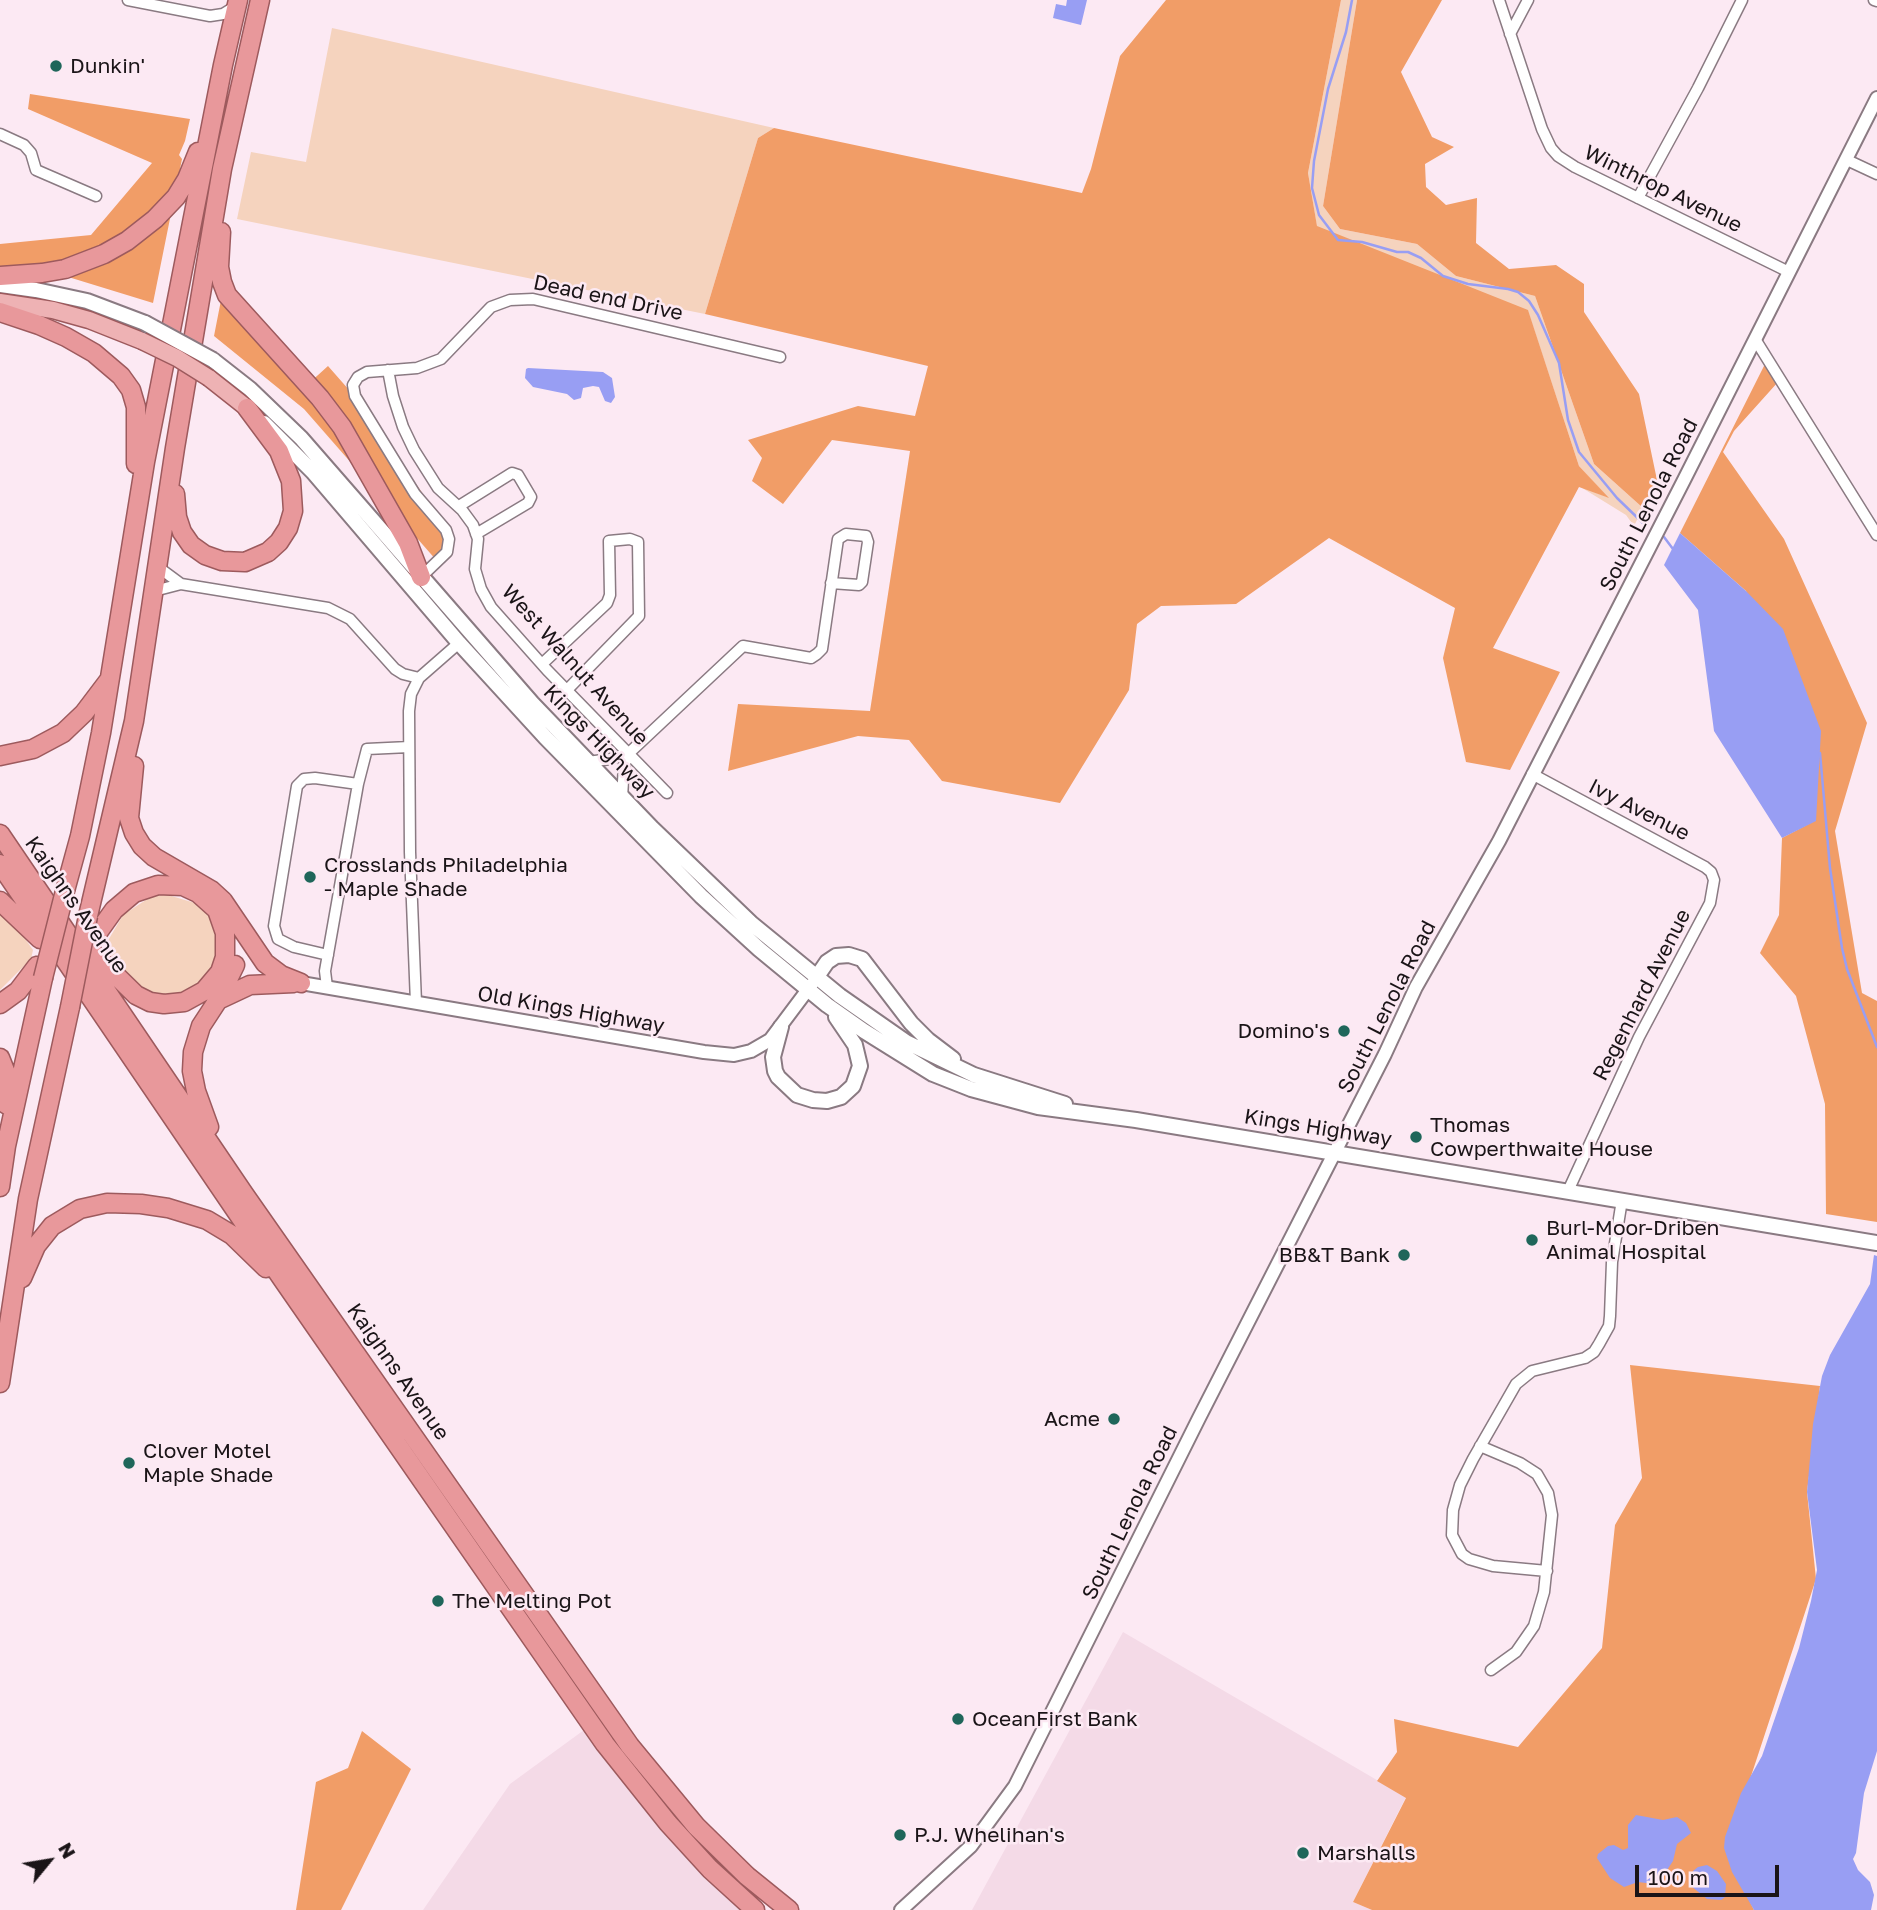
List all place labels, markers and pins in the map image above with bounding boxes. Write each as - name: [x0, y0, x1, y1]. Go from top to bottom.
- place label: Dunkin': [70, 53, 145, 79]
- marker: Dunkin': [48, 58, 64, 74]
- place label: Crosslands Philadelphia - Maple Shade: [324, 852, 568, 902]
- marker: Crosslands Philadelphia - Maple Shade: [302, 869, 318, 885]
- place label: Domino's: [1237, 1018, 1330, 1044]
- marker: Domino's: [1336, 1023, 1352, 1039]
- place label: Thomas Cowperthwaite House: [1430, 1112, 1653, 1162]
- marker: Thomas Cowperthwaite House: [1408, 1129, 1424, 1145]
- place label: Burl-Moor-Driben Animal Hospital: [1546, 1215, 1720, 1265]
- marker: Burl-Moor-Driben Animal Hospital: [1524, 1232, 1540, 1248]
- place label: BB&T Bank: [1279, 1242, 1390, 1268]
- marker: BB&T Bank: [1396, 1247, 1412, 1263]
- place label: Acme: [1044, 1406, 1100, 1432]
- marker: Acme: [1106, 1411, 1122, 1427]
- place label: Clover Motel Maple Shade: [143, 1438, 273, 1488]
- marker: Clover Motel Maple Shade: [121, 1455, 137, 1471]
- place label: The Melting Pot: [452, 1588, 612, 1614]
- marker: The Melting Pot: [430, 1593, 446, 1609]
- place label: OceanFirst Bank: [972, 1706, 1138, 1732]
- marker: OceanFirst Bank: [950, 1711, 966, 1727]
- place label: P.J. Whelihan's: [914, 1822, 1065, 1848]
- marker: P.J. Whelihan's: [892, 1827, 908, 1843]
- place label: Marshalls: [1317, 1840, 1416, 1866]
- marker: Marshalls: [1295, 1845, 1311, 1861]

